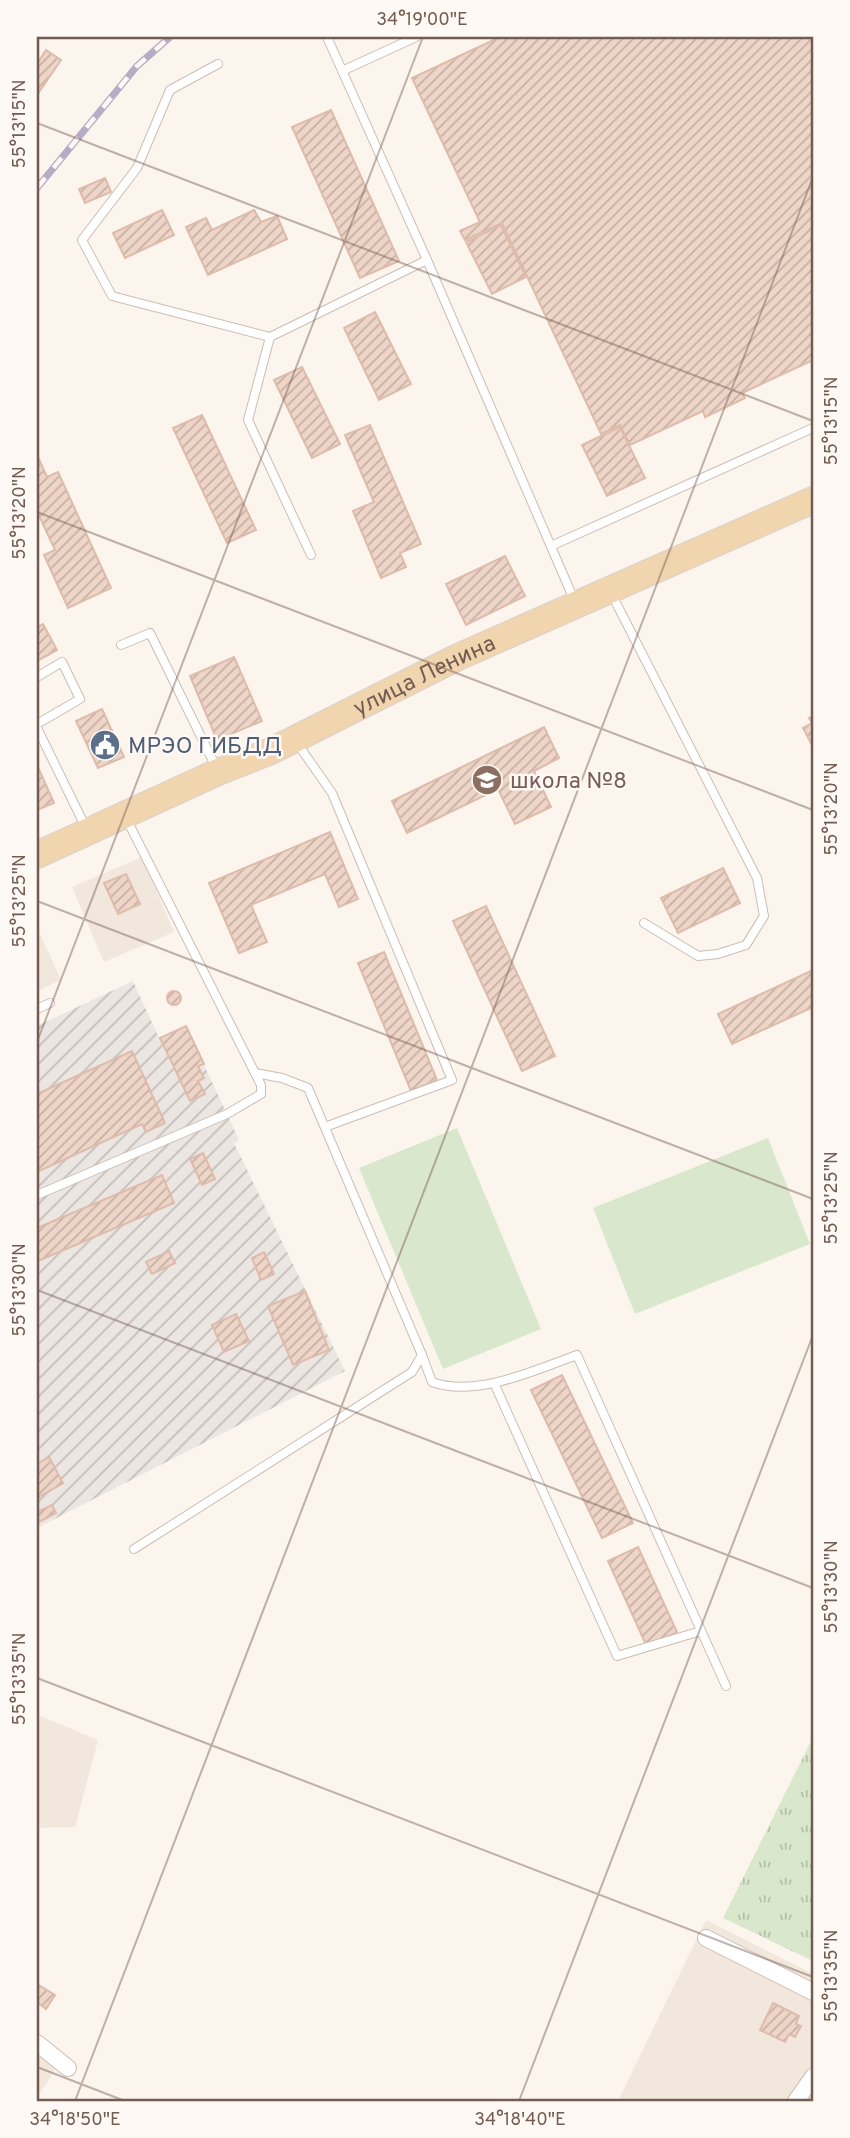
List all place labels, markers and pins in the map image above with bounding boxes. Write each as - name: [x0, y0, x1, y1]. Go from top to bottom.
- public building icon: МРЭО ГИБДД: [88, 728, 122, 762]
- place label: МРЭО ГИБДД: [128, 733, 282, 762]
- school or university icon: школа №8: [470, 763, 504, 797]
- place label: школа №8: [510, 768, 627, 797]

